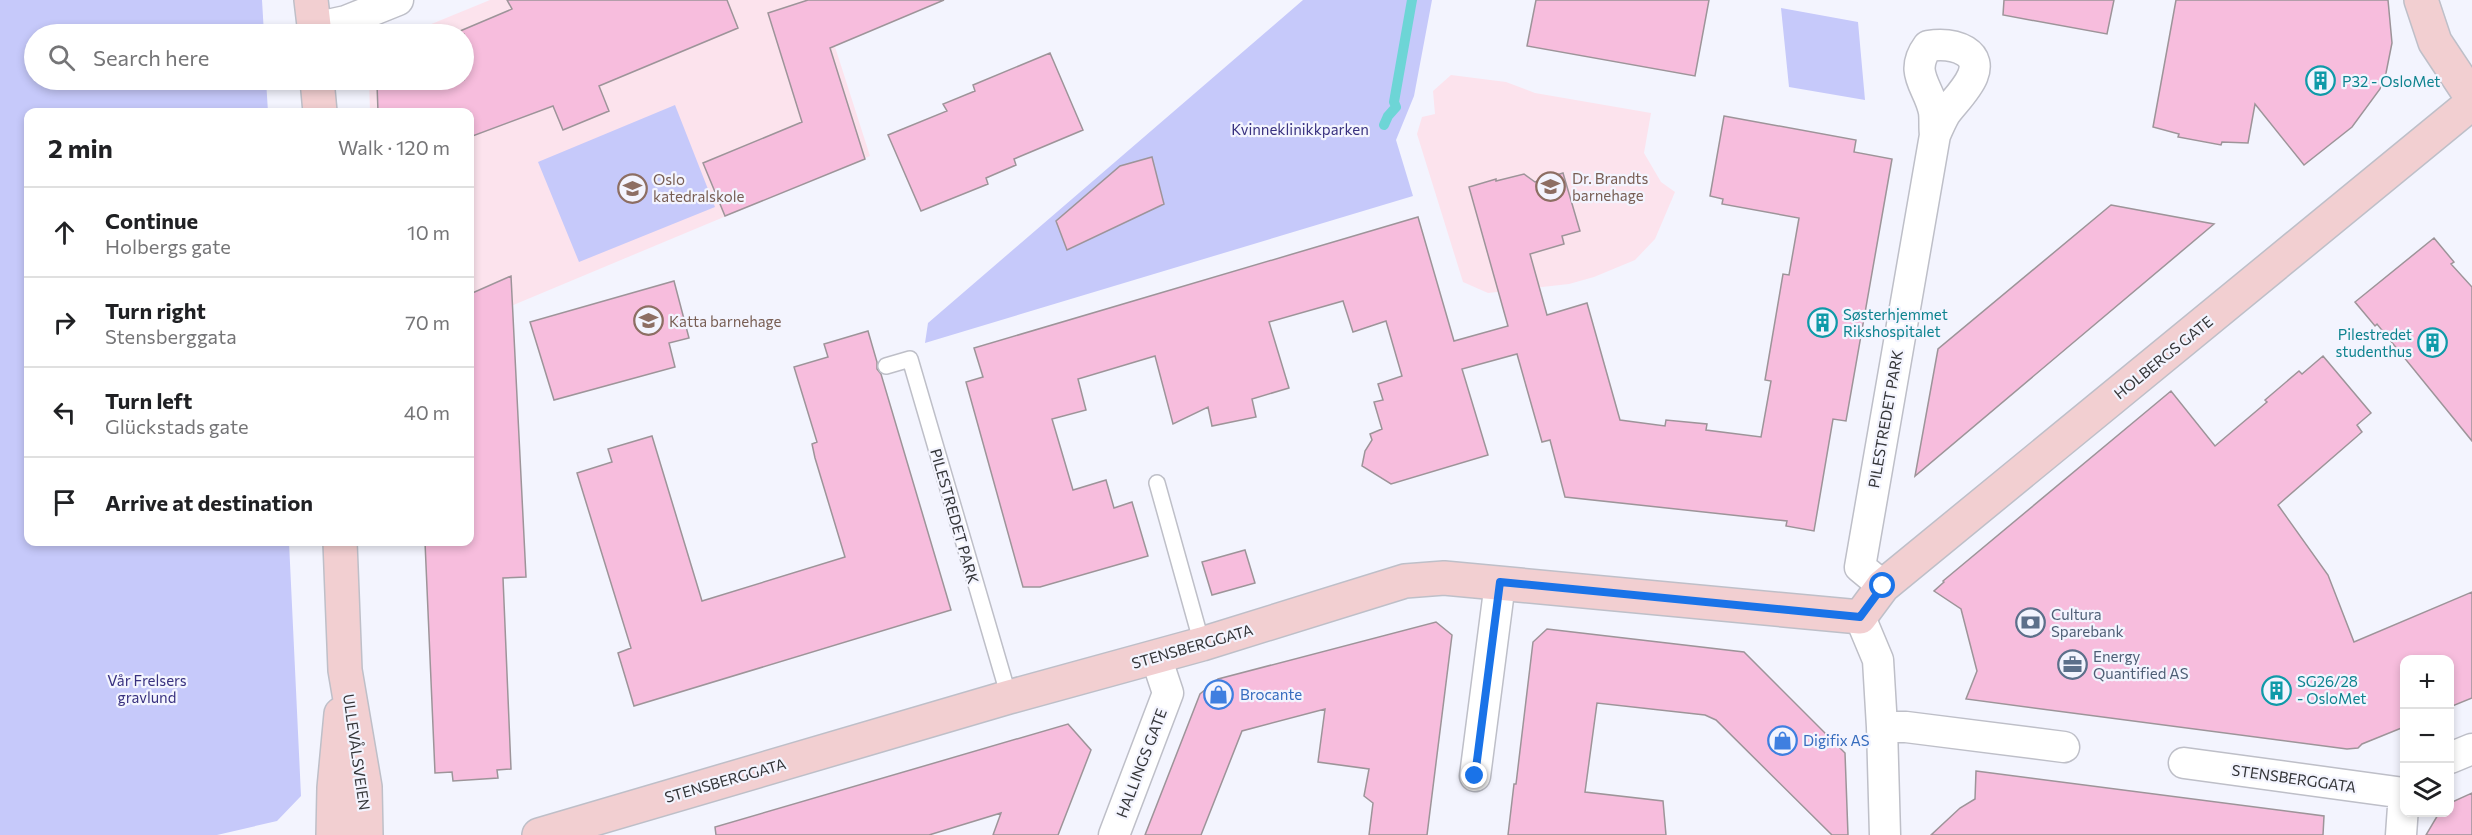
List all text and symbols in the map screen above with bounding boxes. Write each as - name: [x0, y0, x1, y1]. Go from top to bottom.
- search box: [24, 24, 474, 90]
- icon: search: [45, 41, 78, 74]
- text: Search here: [93, 44, 209, 71]
- building icon: P32 - OsloMet: [2305, 65, 2337, 97]
- place label: P32 - OsloMet: [2342, 72, 2440, 90]
- park label: Kvinneklinikkparken: [1231, 120, 1369, 138]
- text: 2 min: [48, 132, 113, 163]
- text: Walk · 120 m: [338, 135, 450, 159]
- place label: Dr. Brandts barnehage: [1572, 169, 1648, 204]
- place label: Oslo katedralskole: [653, 170, 744, 205]
- school or university icon: Dr. Brandts barnehage: [1535, 171, 1567, 203]
- school or university icon: Oslo katedralskole: [616, 172, 648, 204]
- text: Continue: [105, 207, 198, 234]
- icon: ahead: [48, 216, 81, 249]
- text: 10 m: [407, 220, 450, 244]
- text: Holbergs gate: [105, 234, 231, 258]
- text: Turn right: [105, 297, 206, 324]
- school or university icon: Katta barnehage: [632, 305, 664, 337]
- place label: Søsterhjemmet Rikshospitalet: [1843, 305, 1948, 340]
- icon: right: [48, 306, 81, 339]
- building icon: Søsterhjemmet Rikshospitalet: [1806, 307, 1838, 339]
- text: 70 m: [405, 310, 450, 334]
- place label: Katta barnehage: [669, 312, 782, 330]
- street label: HOLBERGS GATE: [2110, 312, 2216, 402]
- text: Stensberggata: [105, 324, 237, 348]
- place label: Pilestredet studenthus: [2336, 325, 2412, 360]
- building icon: Pilestredet studenthus: [2417, 327, 2449, 359]
- street label: PILESTREDET PARK: [1864, 349, 1906, 489]
- text: Turn left: [105, 387, 192, 414]
- icon: left: [48, 396, 81, 429]
- text: 40 m: [404, 400, 450, 424]
- text: Glückstads gate: [105, 414, 249, 438]
- street label: PILESTREDET PARK: [927, 446, 983, 586]
- icon: arrive: [48, 486, 81, 519]
- text: Arrive at destination: [105, 489, 313, 516]
- route start: [1869, 572, 1895, 598]
- place label: Cultura Sparebank: [2051, 605, 2124, 640]
- bank icon: Cultura Sparebank: [2014, 607, 2046, 639]
- street label: STENSBERGGATA: [1129, 620, 1255, 672]
- place label: Energy Quantified AS: [2093, 647, 2189, 682]
- office icon: Energy Quantified AS: [2056, 649, 2088, 681]
- map controls: [2400, 655, 2454, 817]
- button: +: [2400, 655, 2454, 709]
- park label: Vår Frelsers gravlund: [107, 671, 187, 706]
- place label: SG26/28 - OsloMet: [2297, 672, 2366, 707]
- building icon: SG26/28 - OsloMet: [2260, 674, 2292, 706]
- shop icon: Brocante: [1203, 678, 1235, 710]
- place label: Brocante: [1240, 685, 1302, 703]
- street label: ULLEVÅLSVEIEN: [340, 693, 375, 811]
- street label: HALLINGS GATE: [1112, 706, 1170, 820]
- button: −: [2400, 709, 2454, 763]
- shop icon: Digifix AS: [1766, 724, 1798, 756]
- place label: Digifix AS: [1803, 731, 1870, 749]
- street label: STENSBERGGATA: [662, 754, 788, 806]
- street label: STENSBERGGATA: [2231, 760, 2357, 796]
- route end: [1461, 762, 1487, 788]
- button: layers: [2400, 763, 2454, 817]

